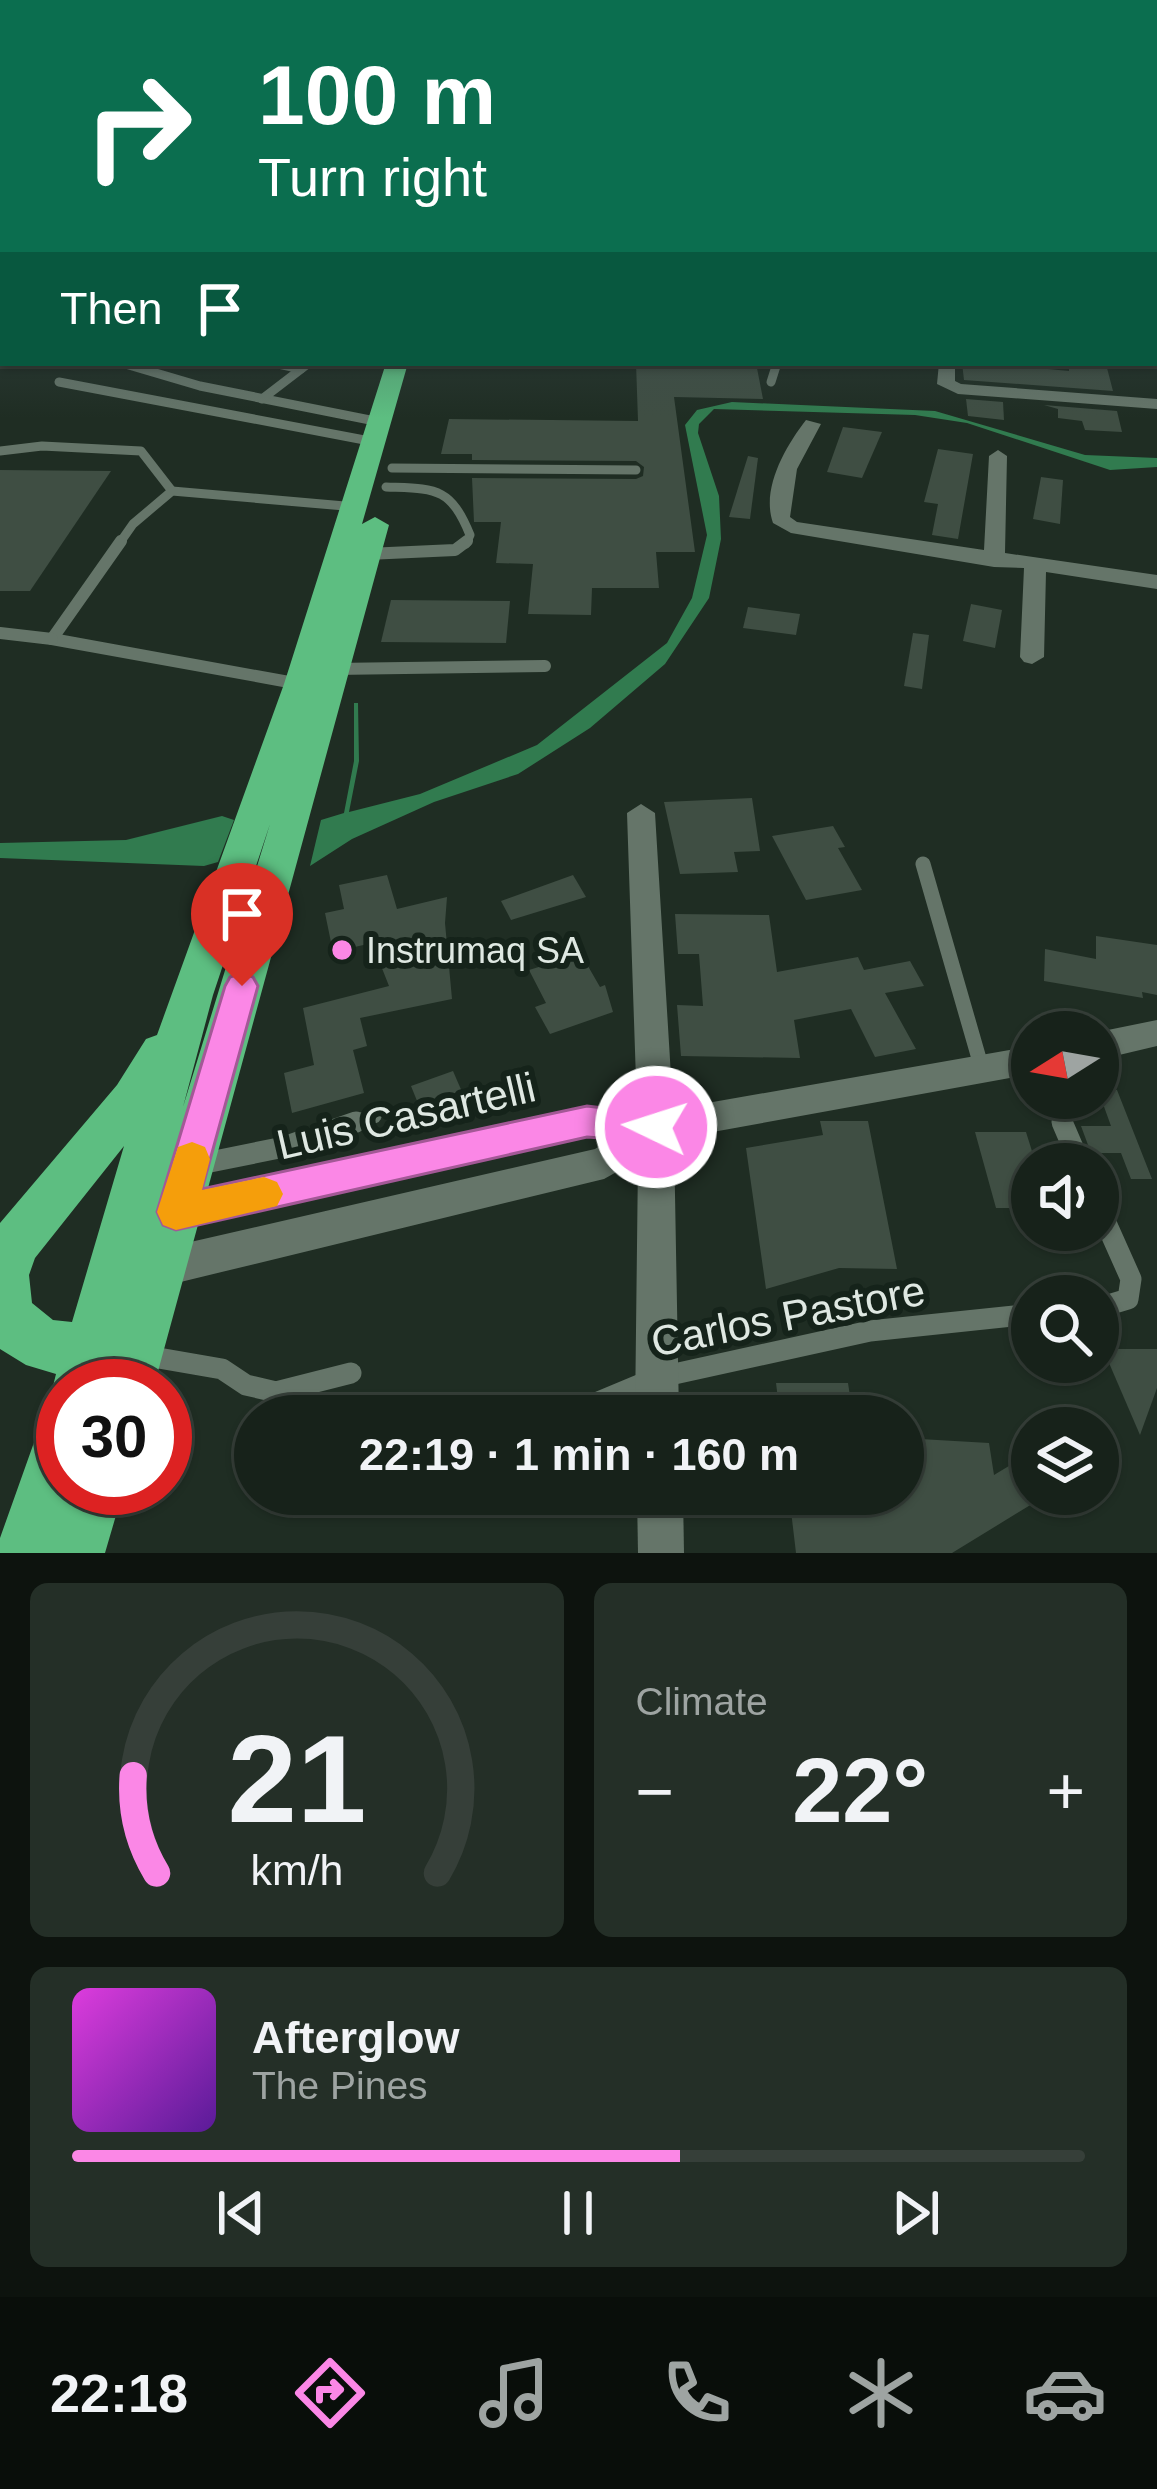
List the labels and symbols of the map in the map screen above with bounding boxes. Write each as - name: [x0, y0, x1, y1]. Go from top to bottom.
- pin: [191, 863, 293, 986]
- place label: Instrumaq SA: [366, 930, 584, 971]
- marker: Instrumaq SA: [329, 937, 355, 963]
- north arrow: [1011, 1011, 1119, 1119]
- street label: Luis Casartelli: [272, 1063, 540, 1169]
- position arrow: [593, 1064, 719, 1190]
- street label: Carlos Pastore: [647, 1266, 929, 1366]
- speed limit sign: 30: [36, 1359, 192, 1515]

